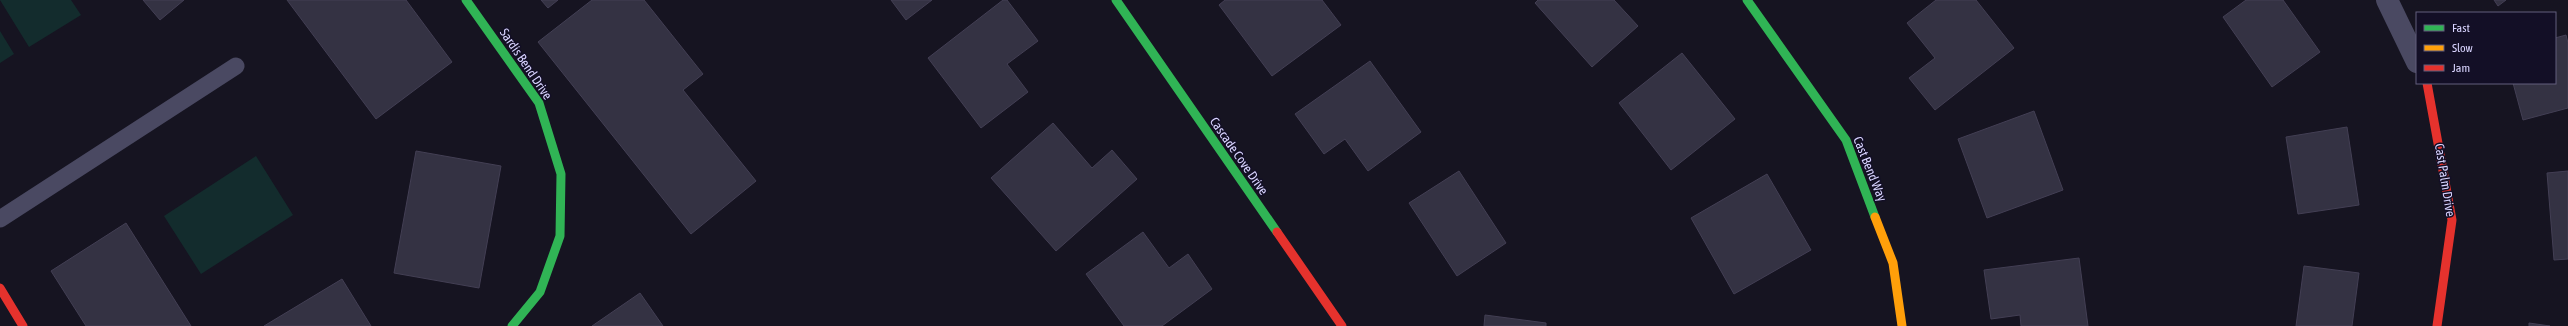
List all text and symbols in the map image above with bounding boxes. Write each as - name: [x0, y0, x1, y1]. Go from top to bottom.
- legend: [2416, 12, 2556, 84]
- text: Fast: [2452, 21, 2470, 35]
- street label: Sardis Bend Drive: [497, 26, 555, 102]
- text: Slow: [2452, 41, 2473, 55]
- text: Jam: [2452, 61, 2470, 75]
- street label: Cascade Cove Drive: [1207, 114, 1271, 198]
- street label: Cast Bend Way: [1850, 134, 1890, 204]
- street label: Cast Palm Drive: [2432, 142, 2458, 218]

